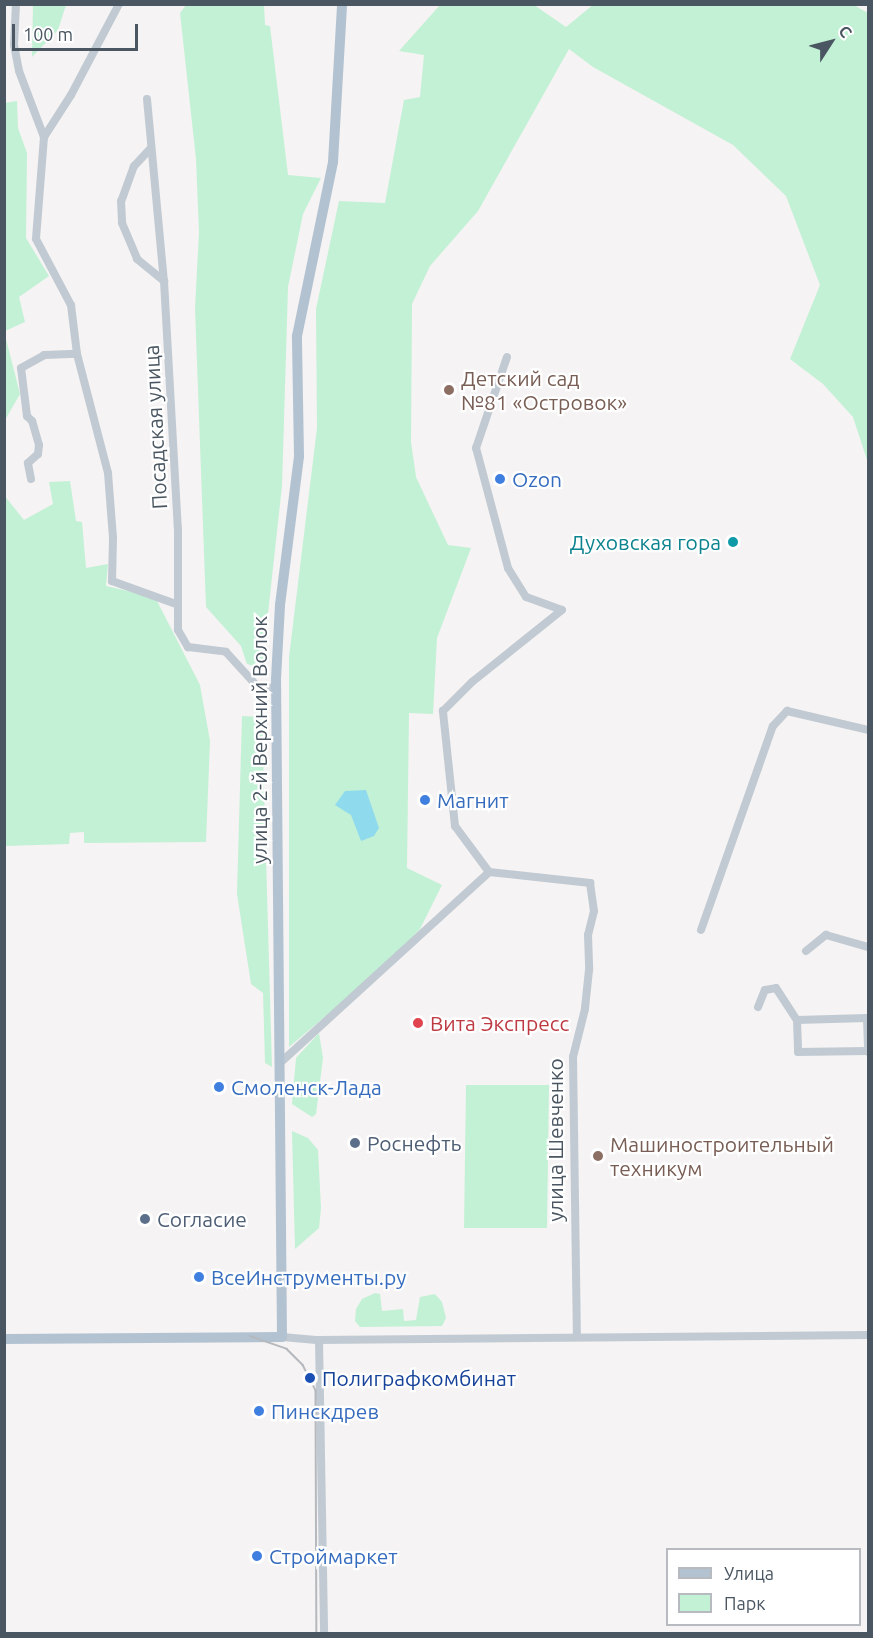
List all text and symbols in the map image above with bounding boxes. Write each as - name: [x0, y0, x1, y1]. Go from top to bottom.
- scale bar: [15, 12, 141, 50]
- north arrow: [801, 12, 861, 72]
- text: С: [835, 22, 856, 41]
- text: 100 m: [23, 24, 73, 44]
- street label: Посадская улица: [138, 344, 172, 510]
- place label: Детский сад №81 «Островок»: [461, 365, 627, 415]
- marker: Детский сад №81 «Островок»: [442, 383, 456, 397]
- place label: Ozon: [512, 466, 562, 492]
- marker: Ozon: [493, 472, 507, 486]
- place label: Духовская гора: [570, 529, 721, 555]
- marker: Духовская гора: [726, 535, 740, 549]
- street label: улица 2-й Верхний Волок: [246, 616, 272, 864]
- place label: Магнит: [437, 787, 509, 813]
- marker: Магнит: [418, 793, 432, 807]
- place label: Вита Экспресс: [430, 1010, 569, 1036]
- marker: Вита Экспресс: [411, 1016, 425, 1030]
- street label: улица Шевченко: [542, 1058, 568, 1222]
- place label: Смоленск-Лада: [231, 1074, 382, 1100]
- marker: Смоленск-Лада: [212, 1080, 226, 1094]
- place label: Роснефть: [367, 1130, 461, 1156]
- place label: Машиностроительный техникум: [610, 1131, 834, 1181]
- marker: Роснефть: [348, 1136, 362, 1150]
- marker: Машиностроительный техникум: [591, 1149, 605, 1163]
- place label: Согласие: [157, 1206, 247, 1232]
- marker: Согласие: [138, 1212, 152, 1226]
- place label: ВсеИнструменты.ру: [211, 1264, 406, 1290]
- marker: ВсеИнструменты.ру: [192, 1270, 206, 1284]
- place label: Полиграфкомбинат: [322, 1365, 516, 1391]
- marker: Полиграфкомбинат: [303, 1371, 317, 1385]
- place label: Пинскдрев: [271, 1398, 379, 1424]
- marker: Пинскдрев: [252, 1404, 266, 1418]
- place label: Строймаркет: [269, 1543, 398, 1569]
- legend: [666, 1548, 861, 1626]
- marker: Строймаркет: [250, 1549, 264, 1563]
- text: Улица: [724, 1563, 774, 1583]
- text: Парк: [724, 1593, 765, 1613]

